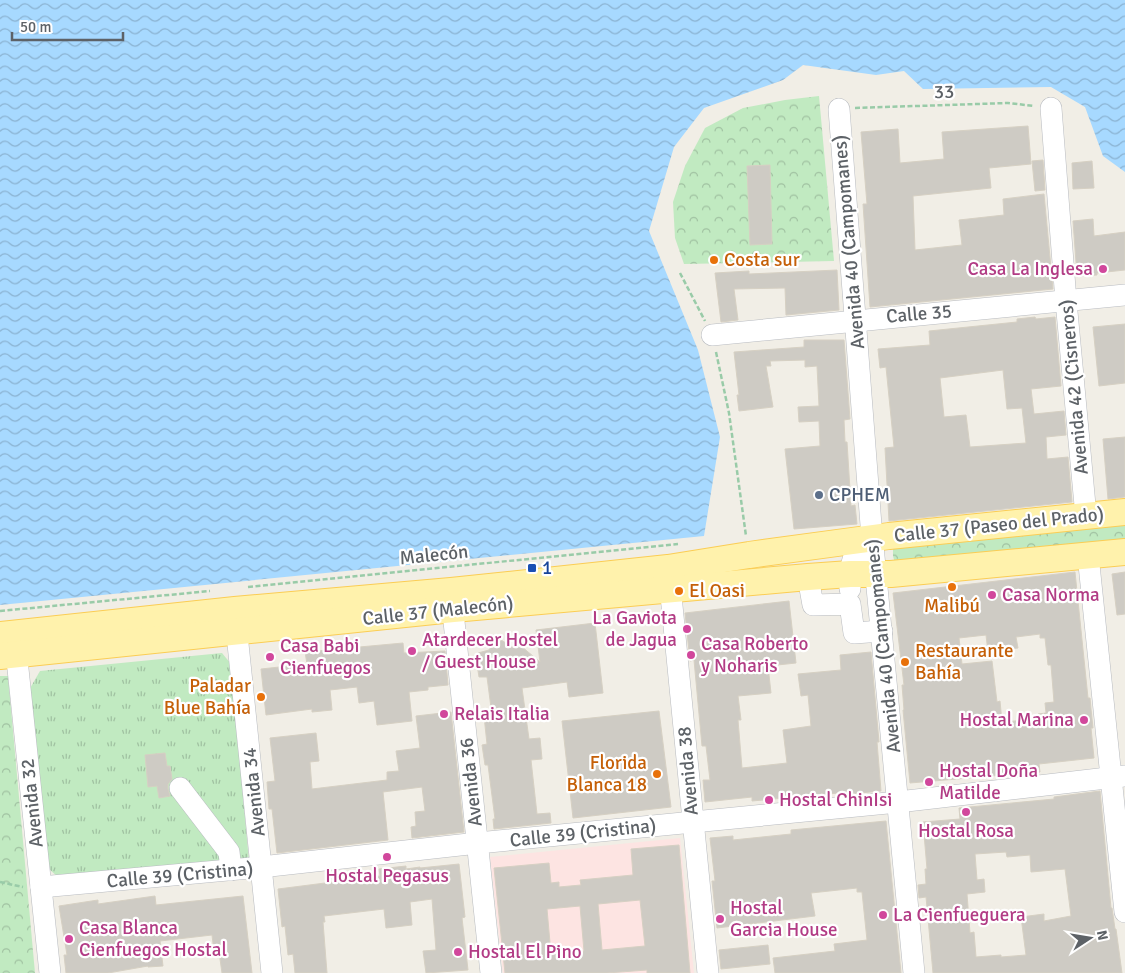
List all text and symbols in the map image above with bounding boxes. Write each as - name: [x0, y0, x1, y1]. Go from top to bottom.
- scale bar: [12, 10, 124, 42]
- text: 50 m: [20, 18, 51, 36]
- street label: 33: [933, 80, 955, 104]
- street label: Avenida 40 (Campomanes): [828, 134, 870, 350]
- place label: Costa sur: [724, 248, 800, 272]
- marker: Costa sur: [708, 254, 720, 266]
- place label: Casa La Inglesa: [968, 257, 1093, 281]
- marker: Casa La Inglesa: [1097, 263, 1109, 275]
- street label: Calle 35: [885, 299, 953, 329]
- street label: Avenida 42 (Cisneros): [1054, 299, 1094, 475]
- place label: CPHEM: [829, 483, 890, 507]
- marker: CPHEM: [813, 489, 825, 501]
- street label: Calle 37 (Paseo del Prado): [893, 502, 1105, 548]
- street label: Avenida 40 (Campomanes): [860, 538, 906, 754]
- street label: Malecón: [398, 539, 470, 571]
- place label: 1: [542, 556, 552, 580]
- marker: 1: [526, 562, 538, 574]
- place label: El Oasi: [689, 579, 745, 603]
- marker: Malibú: [946, 581, 958, 593]
- place label: Casa Norma: [1002, 583, 1100, 607]
- marker: El Oasi: [673, 585, 685, 597]
- marker: Casa Norma: [986, 589, 998, 601]
- street label: Calle 37 (Malecón): [361, 591, 515, 631]
- place label: Malibú: [924, 594, 980, 618]
- place label: La Gaviota de Jagua: [592, 606, 677, 652]
- marker: La Gaviota de Jagua: [681, 623, 693, 635]
- place label: Atardecer Hostel / Guest House: [422, 628, 558, 674]
- place label: Casa Roberto y Noharis: [701, 632, 809, 678]
- place label: Casa Babi Cienfuegos: [280, 634, 371, 680]
- place label: Restaurante Bahía: [915, 639, 1014, 685]
- marker: Atardecer Hostel / Guest House: [406, 645, 418, 657]
- marker: Casa Roberto y Noharis: [685, 649, 697, 661]
- marker: Casa Babi Cienfuegos: [264, 651, 276, 663]
- marker: Restaurante Bahía: [899, 656, 911, 668]
- place label: Paladar Blue Bahía: [164, 674, 251, 720]
- marker: Paladar Blue Bahía: [255, 691, 267, 703]
- place label: Relais Italia: [454, 702, 550, 726]
- marker: Relais Italia: [438, 708, 450, 720]
- place label: Hostal Marina: [960, 708, 1074, 732]
- marker: Hostal Marina: [1078, 714, 1090, 726]
- street label: Avenida 38: [672, 726, 704, 816]
- street label: Avenida 36: [454, 736, 488, 828]
- street label: Avenida 34: [237, 746, 271, 838]
- place label: Florida Blanca 18: [567, 751, 647, 797]
- street label: Avenida 32: [15, 757, 49, 849]
- place label: Hostal Doña Matilde: [939, 759, 1038, 805]
- marker: Florida Blanca 18: [651, 768, 663, 780]
- marker: Hostal Doña Matilde: [923, 776, 935, 788]
- place label: Hostal ChinIsi: [779, 788, 892, 812]
- marker: Hostal ChinIsi: [763, 794, 775, 806]
- marker: Hostal Rosa: [960, 806, 972, 818]
- street label: Calle 39 (Cristina): [509, 813, 657, 853]
- place label: Hostal Rosa: [918, 819, 1014, 843]
- marker: Hostal Pegasus: [381, 851, 393, 863]
- street label: Calle 39 (Cristina): [106, 857, 254, 893]
- place label: Hostal Pegasus: [325, 864, 449, 888]
- place label: Hostal Garcia House: [730, 896, 838, 942]
- place label: La Cienfueguera: [893, 903, 1026, 927]
- marker: La Cienfueguera: [877, 909, 889, 921]
- marker: Hostal Garcia House: [714, 913, 726, 925]
- north arrow: [1065, 913, 1115, 963]
- place label: Casa Blanca Cienfuegos Hostal: [79, 916, 227, 962]
- text: N: [1093, 929, 1112, 942]
- marker: Casa Blanca Cienfuegos Hostal: [63, 933, 75, 945]
- place label: Hostal El Pino: [468, 940, 582, 964]
- marker: Hostal El Pino: [452, 946, 464, 958]

